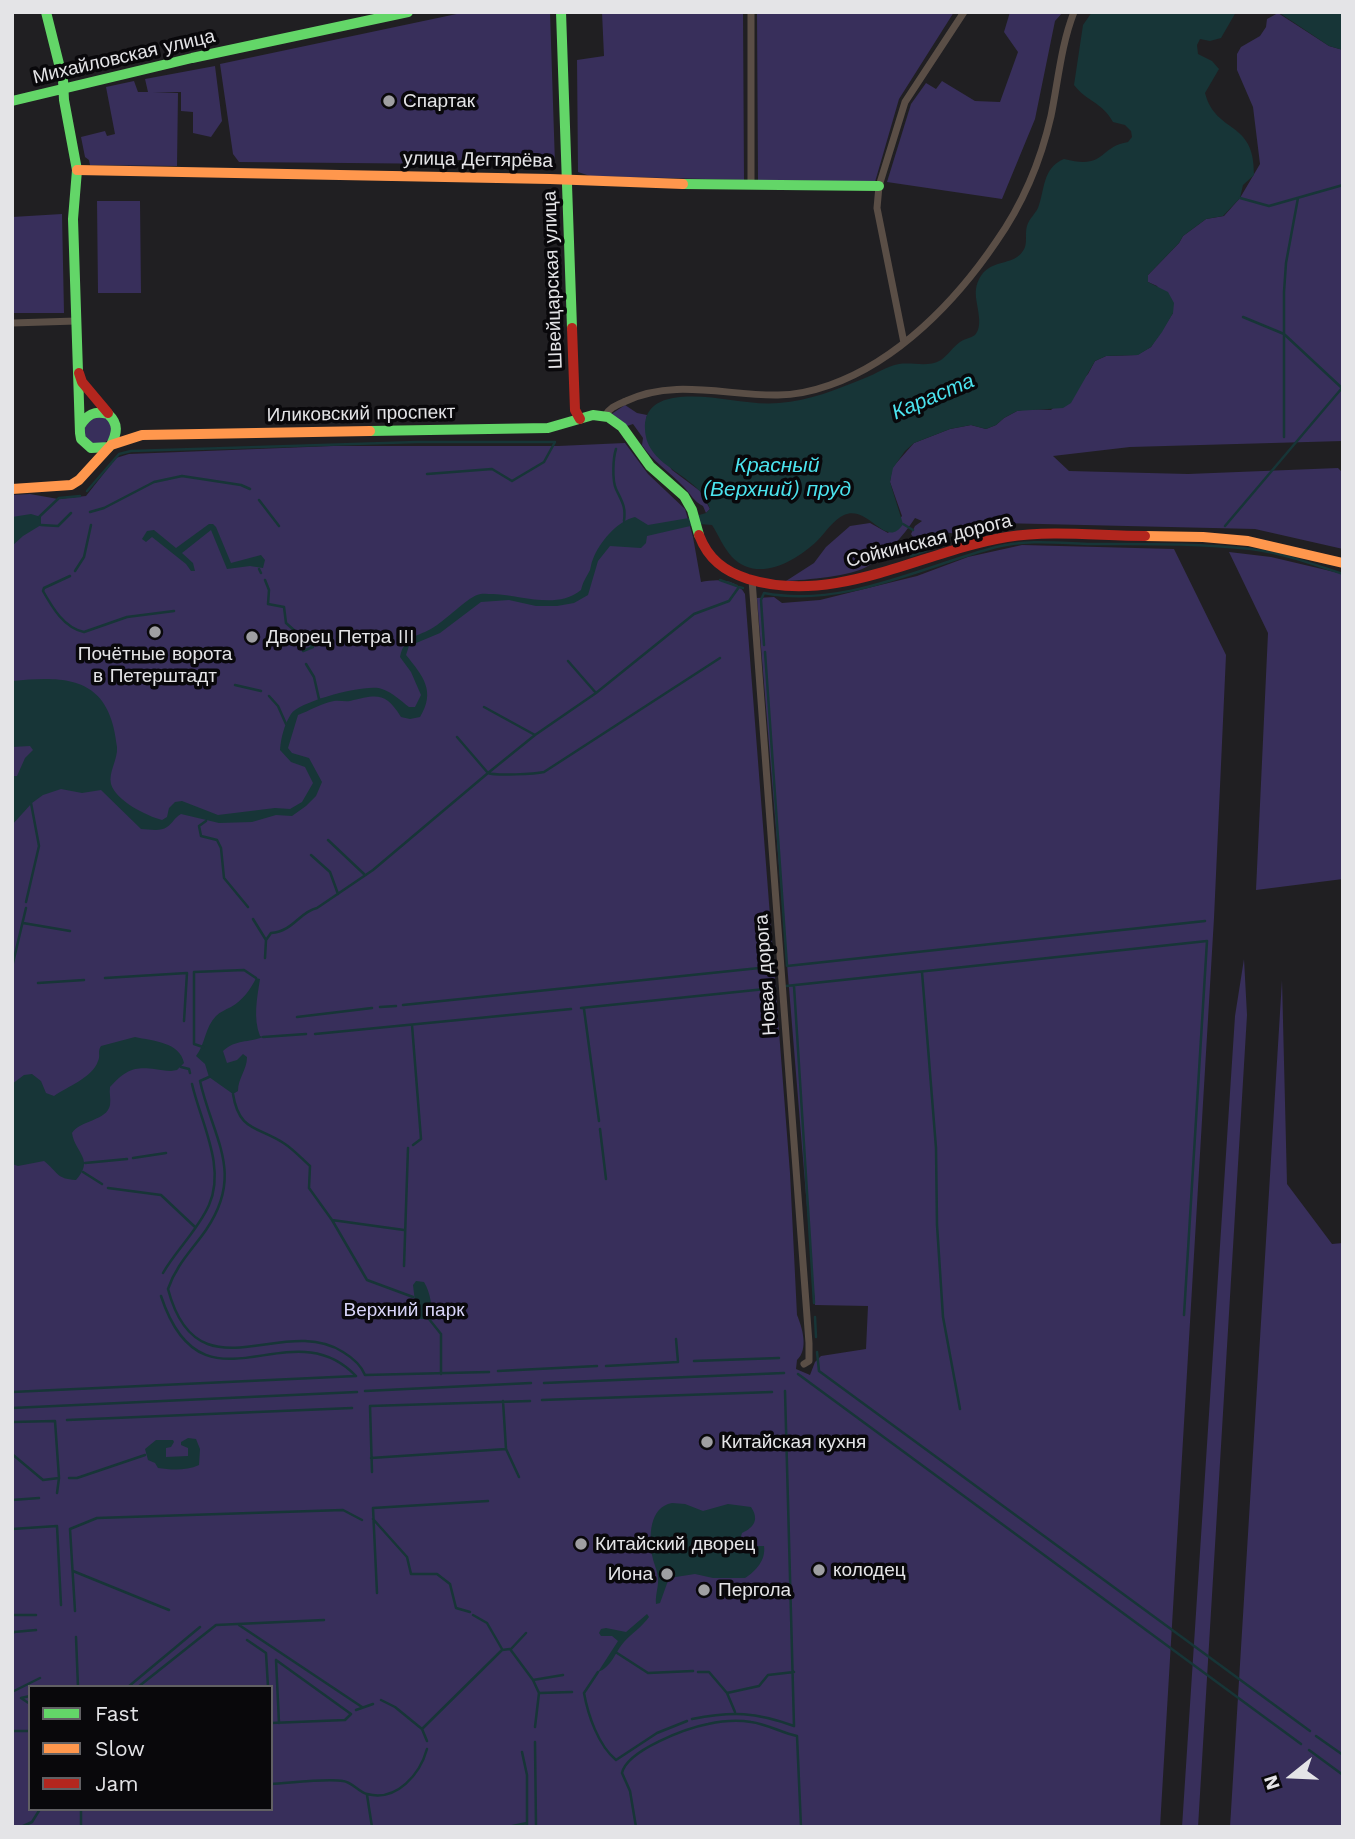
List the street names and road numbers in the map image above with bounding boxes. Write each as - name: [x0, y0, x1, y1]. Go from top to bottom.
- street label: Михайловская улица: [31, 25, 217, 89]
- street label: улица Дегтярёва: [403, 147, 553, 173]
- street label: Швейцарская улица: [538, 191, 568, 369]
- street label: Иликовский проспект: [266, 401, 456, 427]
- street label: Сойкинская дорога: [844, 509, 1014, 573]
- street label: Новая дорога: [750, 914, 782, 1036]

